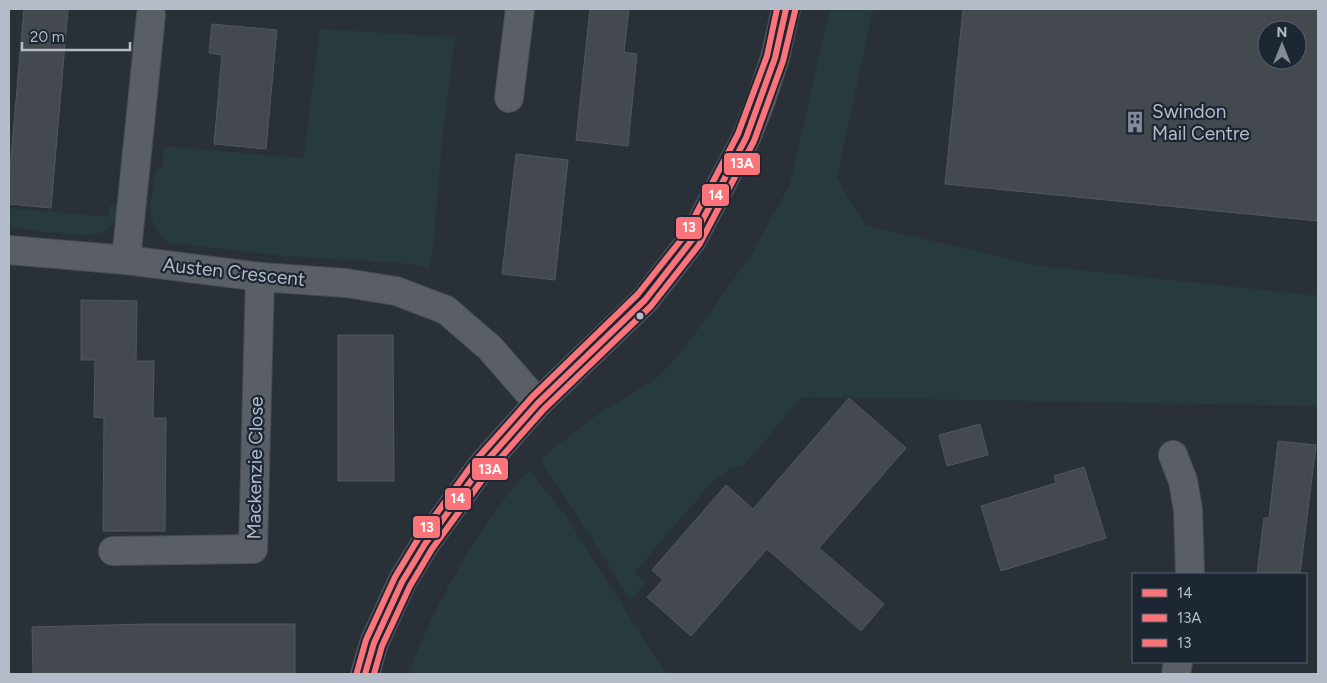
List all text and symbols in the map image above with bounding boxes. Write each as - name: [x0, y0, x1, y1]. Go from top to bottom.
- scale bar: [22, 20, 130, 52]
- north arrow: [1257, 20, 1307, 70]
- text: N: [1277, 24, 1287, 41]
- text: 20 m: [30, 28, 64, 46]
- place label: Swindon Mail Centre: [1152, 100, 1250, 145]
- building icon: Swindon Mail Centre: [1122, 109, 1148, 135]
- line badge: 13A: [723, 152, 761, 176]
- text: 13A: [730, 155, 754, 172]
- line badge: 14: [701, 183, 730, 207]
- text: 14: [709, 187, 724, 204]
- line badge: 13: [675, 216, 703, 240]
- text: 13: [682, 219, 696, 236]
- street label: Austen Crescent: [162, 253, 306, 291]
- unlabelled marker: [635, 311, 645, 321]
- street label: Mackenzie Close: [242, 396, 268, 540]
- line badge: 13A: [471, 457, 509, 481]
- text: 13A: [478, 461, 502, 478]
- line badge: 14: [444, 487, 472, 511]
- text: 14: [451, 490, 466, 507]
- line badge: 13: [412, 515, 441, 539]
- text: 13: [420, 519, 434, 536]
- legend: [1132, 573, 1307, 663]
- text: 14: [1177, 584, 1193, 602]
- text: 13A: [1177, 609, 1202, 627]
- text: 13: [1177, 634, 1191, 652]

